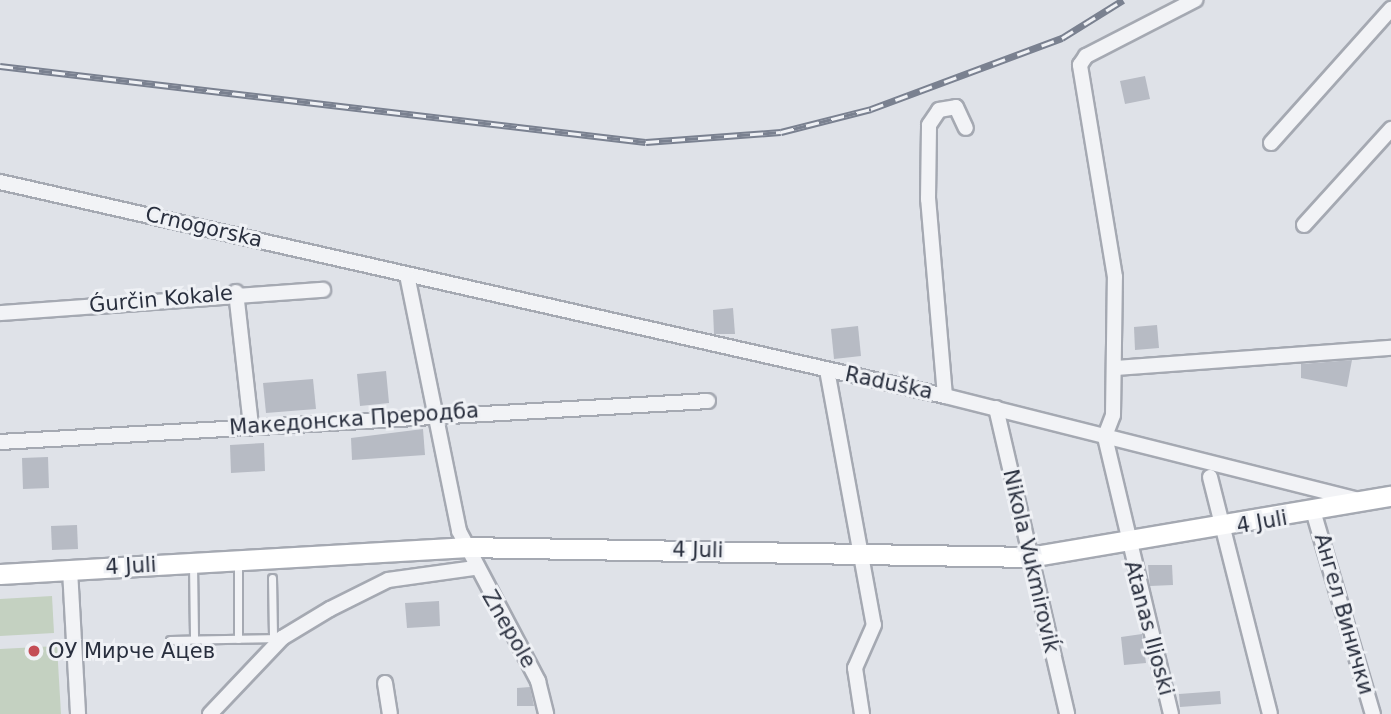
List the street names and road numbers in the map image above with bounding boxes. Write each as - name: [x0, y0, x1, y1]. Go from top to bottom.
- street label: Crnogorska: [143, 201, 265, 253]
- street label: Ǵurčin Kokale: [88, 280, 234, 318]
- street label: Raduška: [843, 361, 935, 405]
- street label: Македонска Преродба: [228, 398, 480, 440]
- street label: Nikola Vukmiroviḱ: [998, 467, 1064, 655]
- street label: 4 Juli: [1235, 505, 1289, 539]
- street label: Ангел Винички: [1309, 531, 1379, 697]
- street label: 4 Juli: [672, 537, 724, 563]
- street label: 4 Juli: [105, 552, 157, 580]
- street label: Atanas Iljoski: [1119, 558, 1179, 698]
- street label: Znepole: [477, 586, 541, 672]

